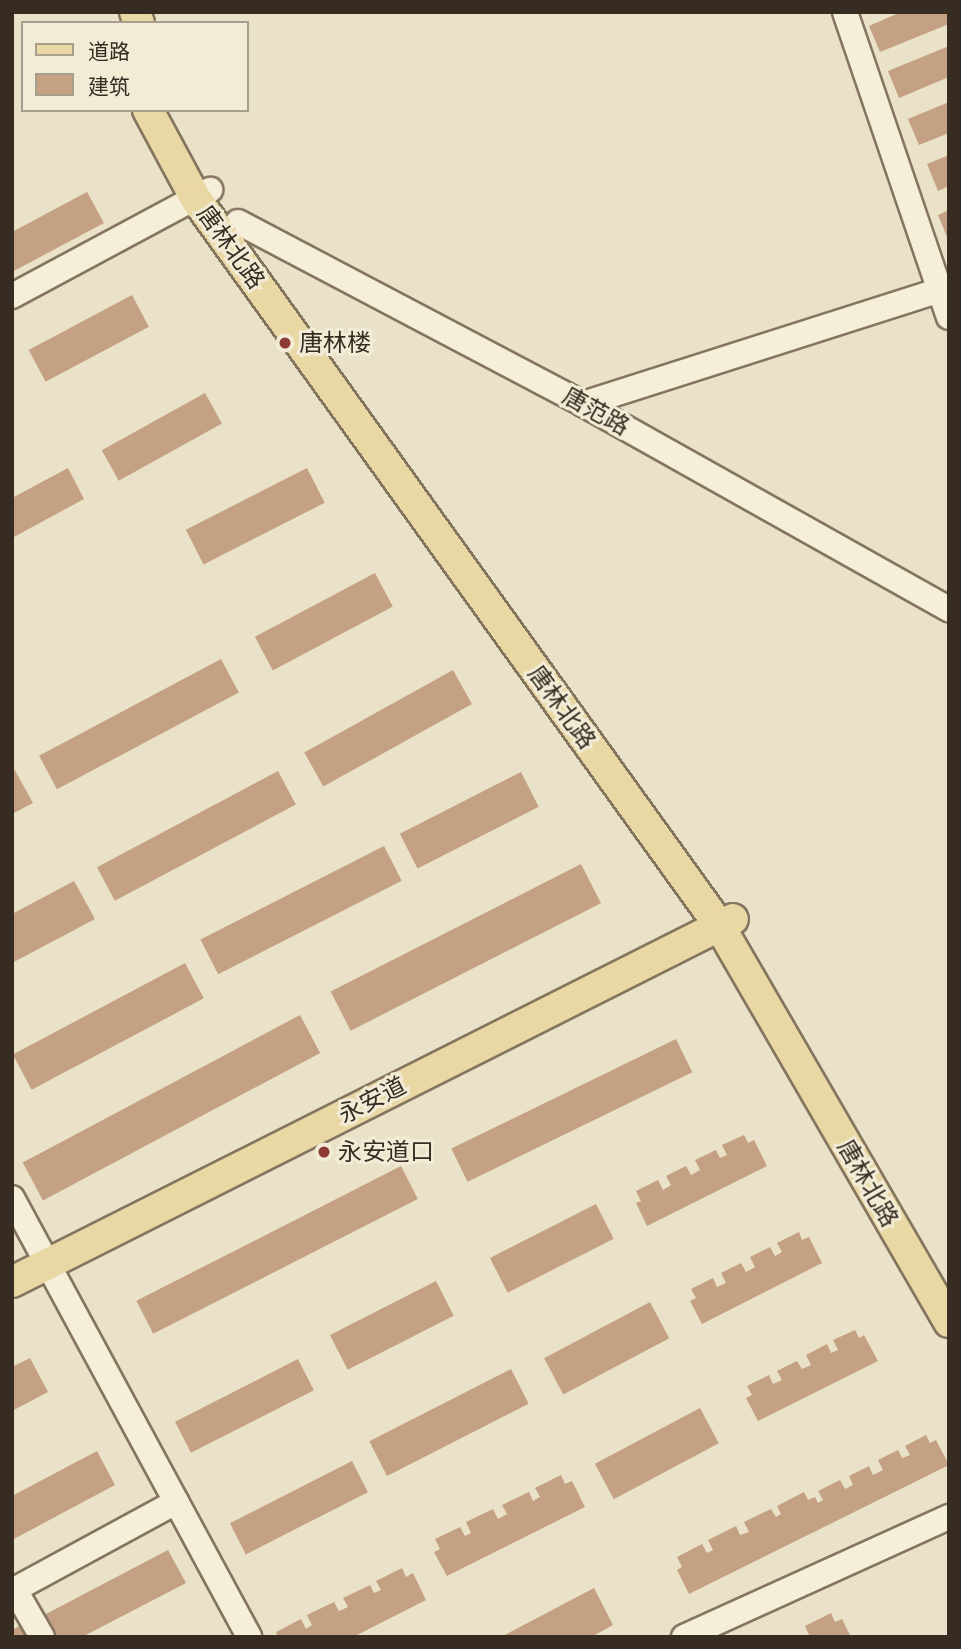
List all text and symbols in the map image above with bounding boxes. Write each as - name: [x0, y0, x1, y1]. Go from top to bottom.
- legend: [21, 21, 248, 112]
- text: 道路: [88, 39, 130, 64]
- text: 建筑: [88, 74, 130, 99]
- street label: 唐林北路: [191, 200, 271, 294]
- place label: 唐林楼: [299, 329, 371, 357]
- marker: 唐林楼: [277, 335, 293, 351]
- street label: 唐范路: [558, 381, 634, 441]
- street label: 唐林北路: [522, 660, 602, 754]
- street label: 永安道: [333, 1071, 411, 1129]
- street label: 唐林北路: [832, 1134, 904, 1232]
- place label: 永安道口: [338, 1138, 434, 1166]
- marker: 永安道口: [316, 1144, 332, 1160]

